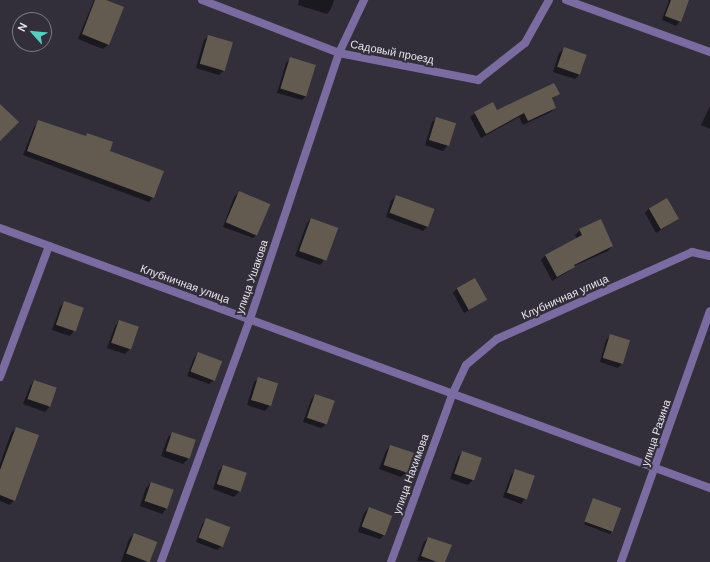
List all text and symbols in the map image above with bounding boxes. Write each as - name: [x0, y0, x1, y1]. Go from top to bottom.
- north arrow: [12, 12, 52, 52]
- text: N: [14, 20, 30, 34]
- street label: Садовый проезд: [349, 37, 435, 67]
- street label: улица Ушакова: [233, 238, 271, 316]
- street label: Клубничная улица: [139, 262, 231, 306]
- street label: Клубничная улица: [519, 272, 611, 322]
- street label: улица Разина: [638, 398, 674, 468]
- street label: улица Нахимова: [390, 432, 432, 516]

